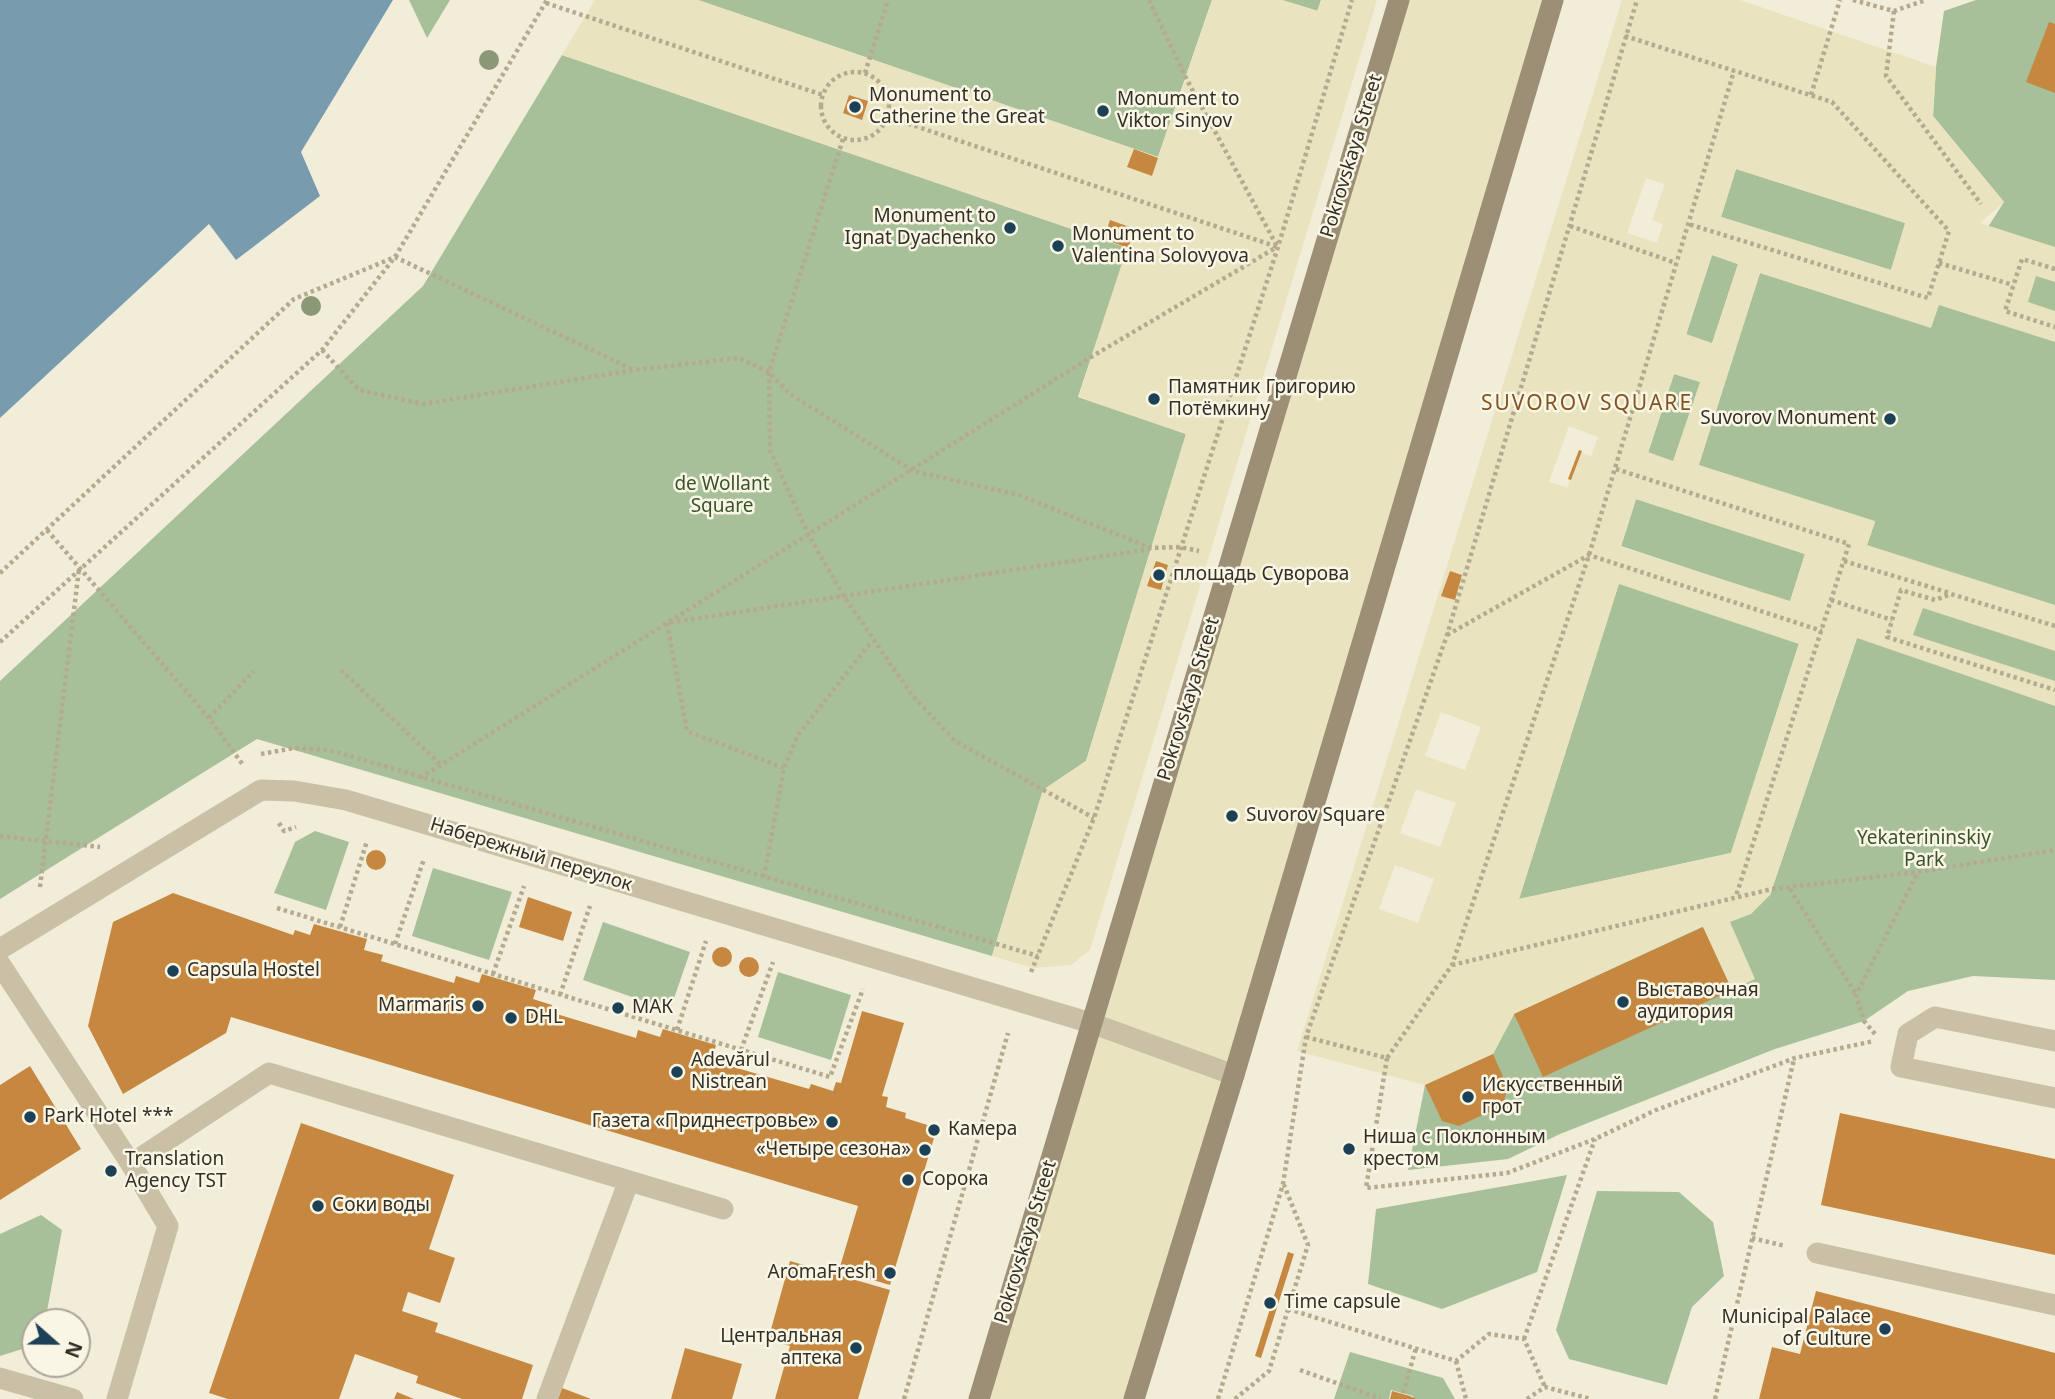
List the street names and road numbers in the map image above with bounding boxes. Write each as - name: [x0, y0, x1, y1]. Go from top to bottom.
- street label: Pokrovskaya Street: [1316, 72, 1388, 240]
- street label: Pokrovskaya Street: [1153, 615, 1225, 783]
- street label: Набережный переулок: [427, 813, 635, 897]
- street label: Pokrovskaya Street: [990, 1158, 1062, 1326]

